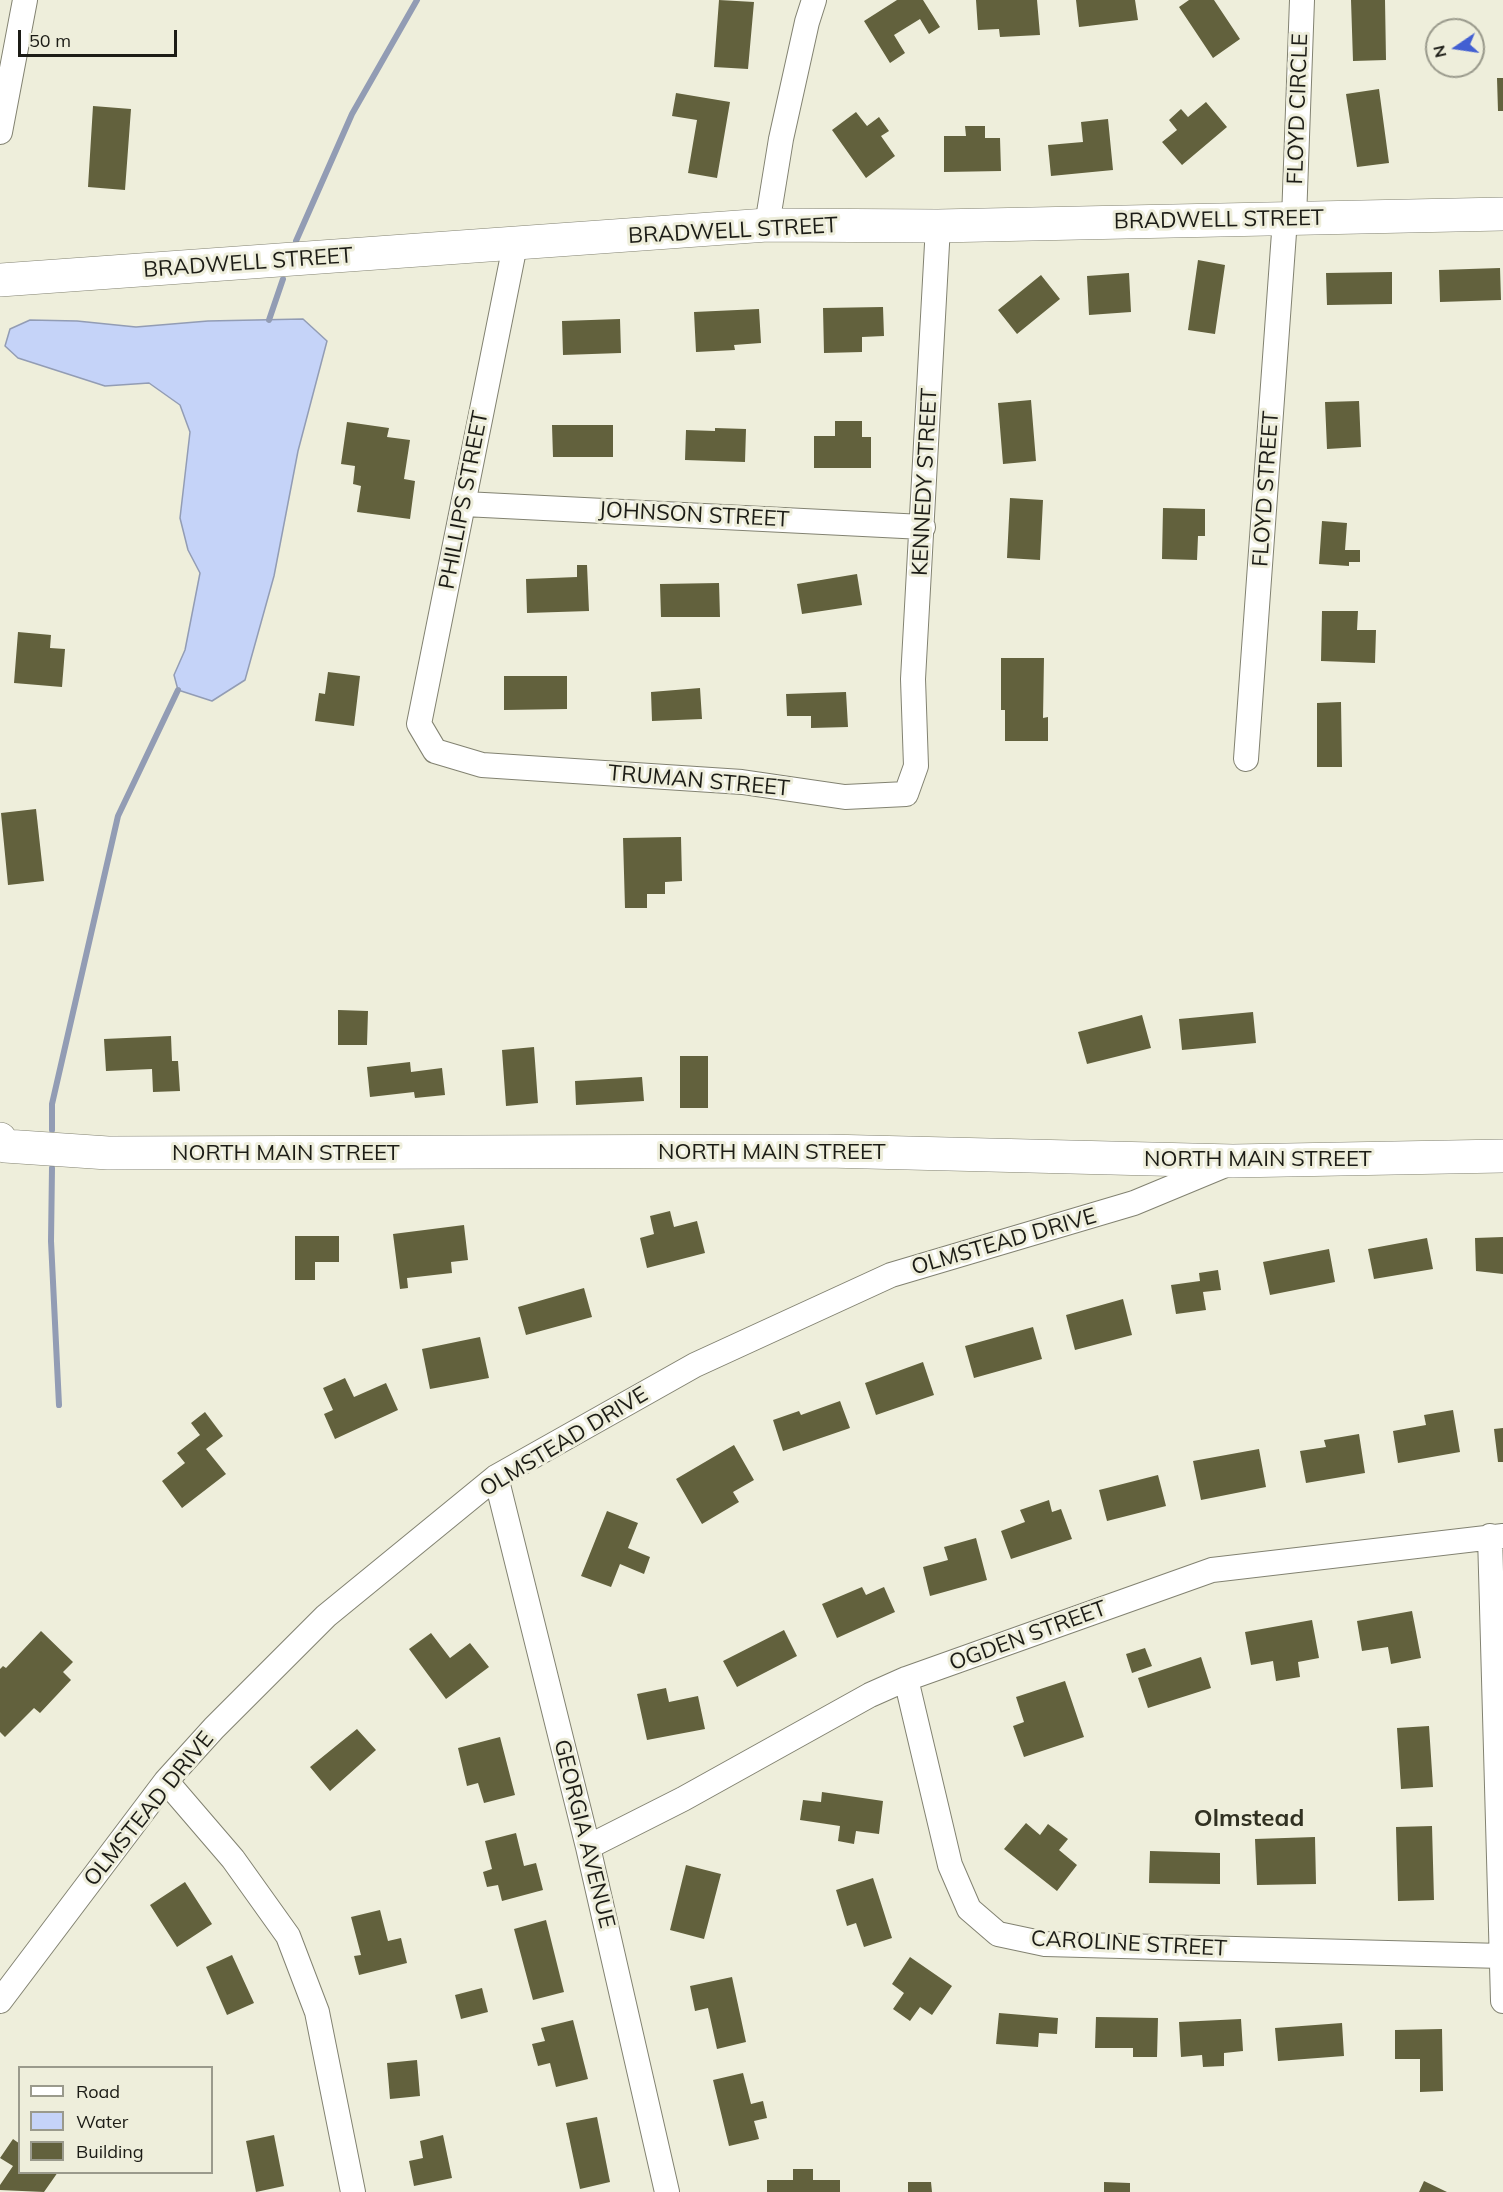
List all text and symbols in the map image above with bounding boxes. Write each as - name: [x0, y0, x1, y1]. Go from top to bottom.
- scale bar: [21, 18, 180, 56]
- north arrow: [1425, 18, 1485, 78]
- text: 50 m: [29, 29, 71, 52]
- street label: FLOYD CIRCLE: [1282, 33, 1314, 185]
- text: N: [1428, 43, 1451, 60]
- street label: BRADWELL STREET: [1114, 205, 1324, 235]
- street label: BRADWELL STREET: [627, 212, 839, 250]
- street label: BRADWELL STREET: [142, 243, 354, 283]
- street label: KENNEDY STREET: [907, 387, 943, 577]
- street label: PHILLIPS STREET: [434, 409, 494, 591]
- street label: FLOYD STREET: [1247, 410, 1285, 568]
- street label: JOHNSON STREET: [598, 497, 790, 533]
- street label: TRUMAN STREET: [607, 760, 791, 802]
- street label: NORTH MAIN STREET: [658, 1139, 886, 1165]
- street label: NORTH MAIN STREET: [172, 1140, 400, 1166]
- street label: NORTH MAIN STREET: [1144, 1146, 1372, 1172]
- street label: OLMSTEAD DRIVE: [908, 1203, 1100, 1281]
- street label: OLMSTEAD DRIVE: [475, 1381, 653, 1503]
- street label: OGDEN STREET: [946, 1595, 1110, 1677]
- street label: OLMSTEAD DRIVE: [79, 1726, 219, 1892]
- street label: GEORGIA AVENUE: [548, 1737, 620, 1931]
- district label: Olmstead: [1194, 1805, 1304, 1833]
- street label: CAROLINE STREET: [1030, 1926, 1228, 1962]
- legend: [18, 2066, 213, 2174]
- text: Road: [76, 2080, 120, 2103]
- text: Water: [76, 2110, 128, 2133]
- text: Building: [76, 2140, 144, 2163]

